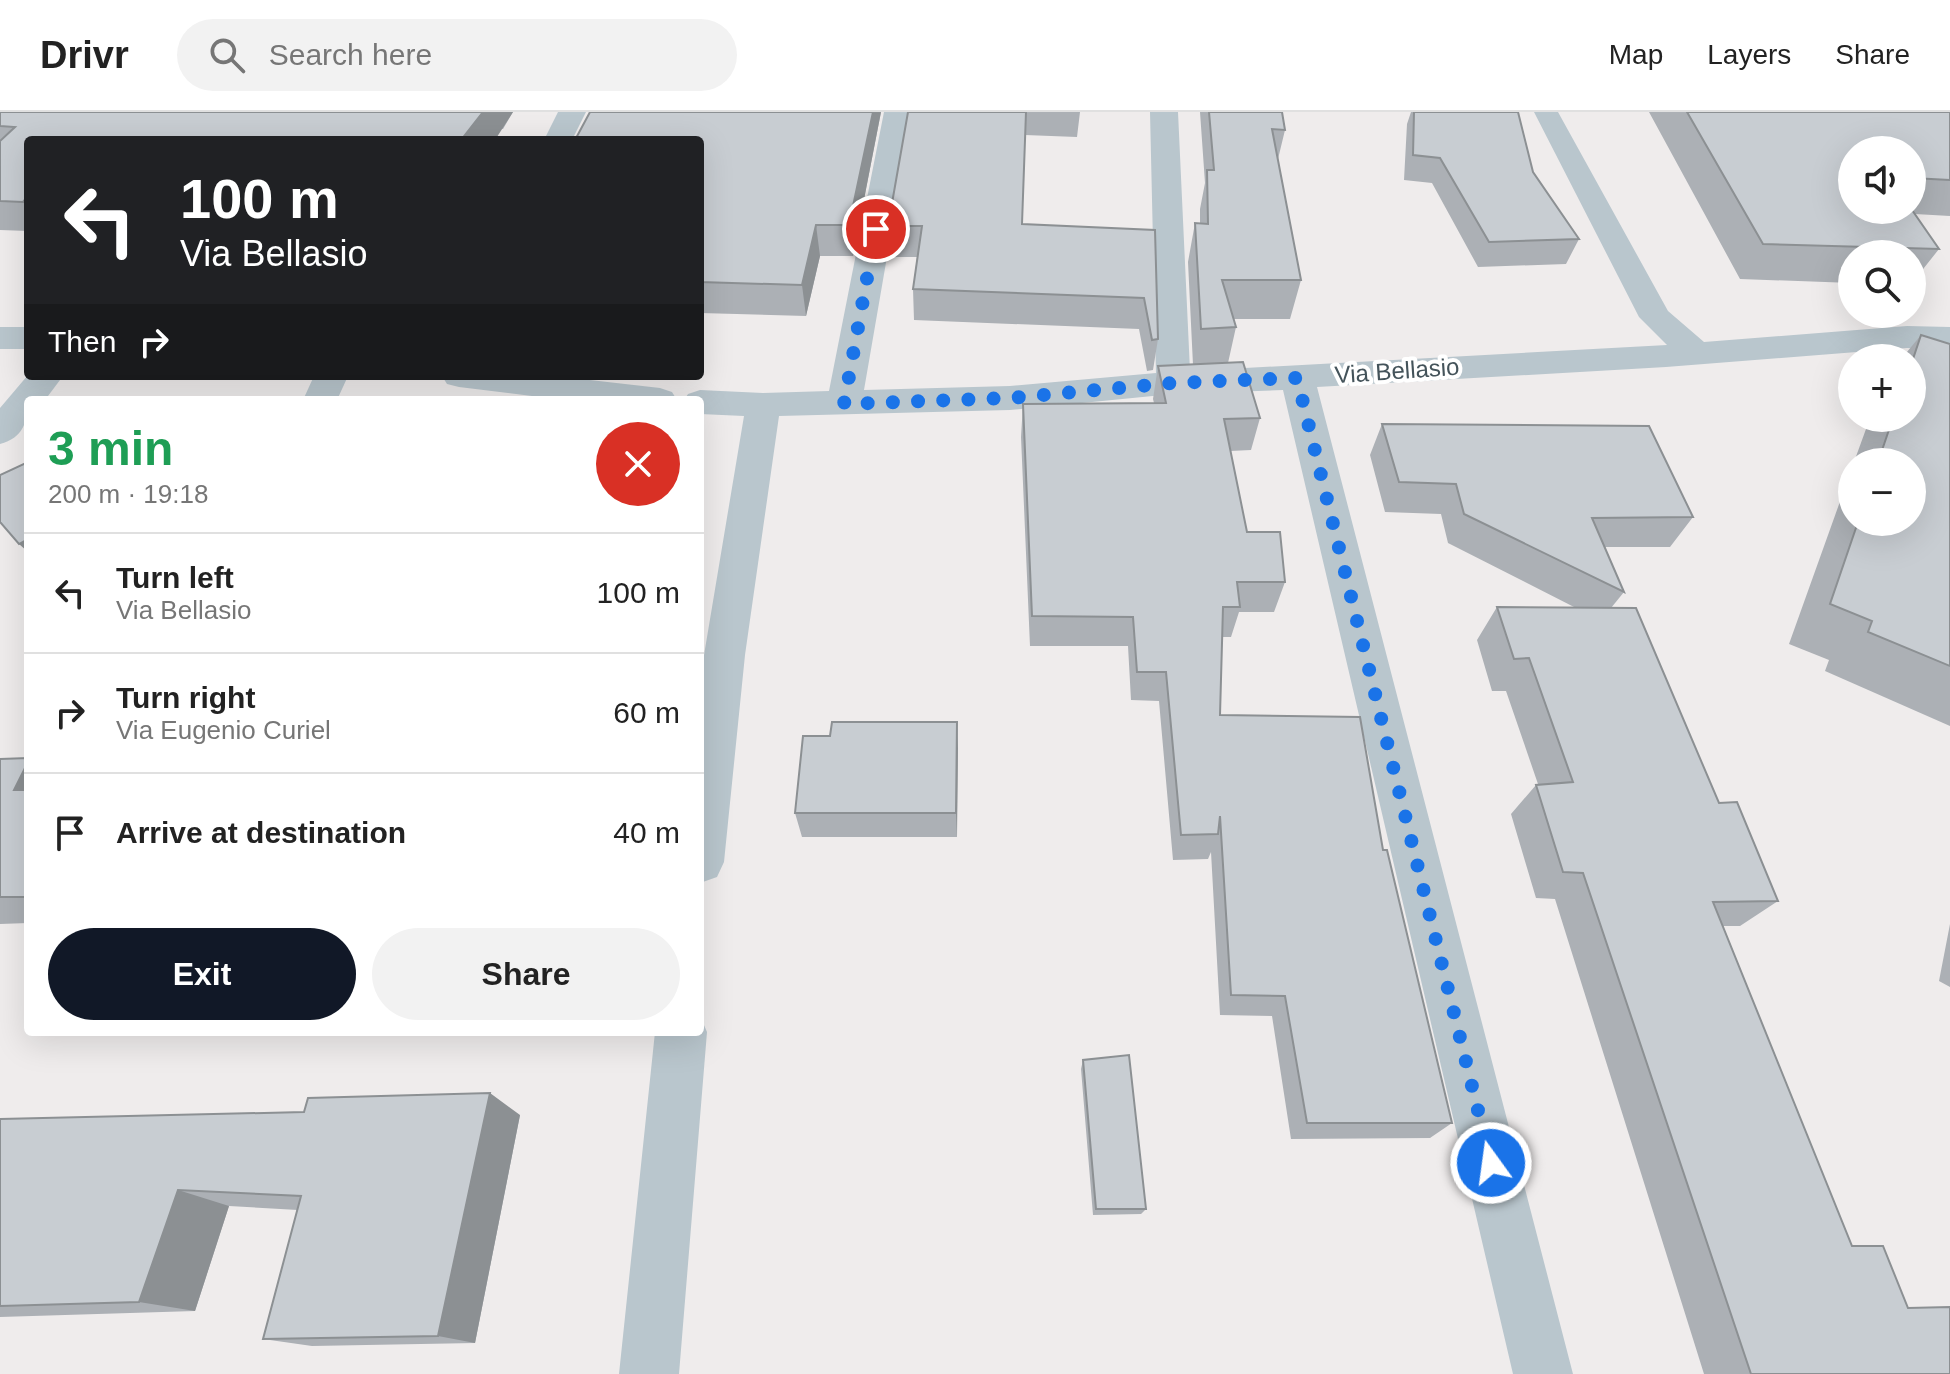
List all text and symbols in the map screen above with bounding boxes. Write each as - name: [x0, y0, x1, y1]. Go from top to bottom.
- search box: [177, 19, 737, 91]
- icon: search: [205, 33, 249, 77]
- text: Drivr: [40, 34, 129, 76]
- text: Search here: [269, 38, 432, 71]
- text: Map: [1609, 39, 1663, 70]
- text: Layers: [1707, 39, 1791, 70]
- text: Share: [1835, 39, 1910, 70]
- map controls: [1838, 136, 1926, 536]
- button: sound: [1838, 136, 1926, 224]
- text: 100 m: [180, 167, 339, 230]
- icon: left: [48, 168, 152, 272]
- pin: [842, 195, 910, 263]
- icon: arrive: [854, 207, 898, 251]
- text: Via Bellasio: [180, 233, 367, 274]
- button: search: [1838, 240, 1926, 328]
- icon: right: [132, 320, 176, 364]
- text: Then: [48, 325, 116, 358]
- button: +: [1838, 344, 1926, 432]
- street label: Via Bellasio: [1334, 353, 1460, 388]
- text: 3 min: [48, 422, 173, 475]
- button: close: [596, 422, 680, 506]
- button: −: [1838, 448, 1926, 536]
- text: 200 m · 19:18: [48, 479, 208, 509]
- text: Turn left: [116, 561, 234, 594]
- icon: left: [48, 571, 92, 615]
- text: 100 m: [597, 576, 680, 609]
- text: Via Bellasio: [116, 595, 251, 625]
- text: Turn right: [116, 681, 255, 714]
- icon: right: [48, 691, 92, 735]
- text: 60 m: [613, 696, 680, 729]
- text: Via Eugenio Curiel: [116, 715, 331, 745]
- icon: arrive: [48, 811, 92, 855]
- text: Arrive at destination: [116, 816, 406, 849]
- text: 40 m: [613, 816, 680, 849]
- button: Exit: [48, 928, 356, 1020]
- button: Share: [372, 928, 680, 1020]
- position arrow: [1449, 1121, 1533, 1205]

